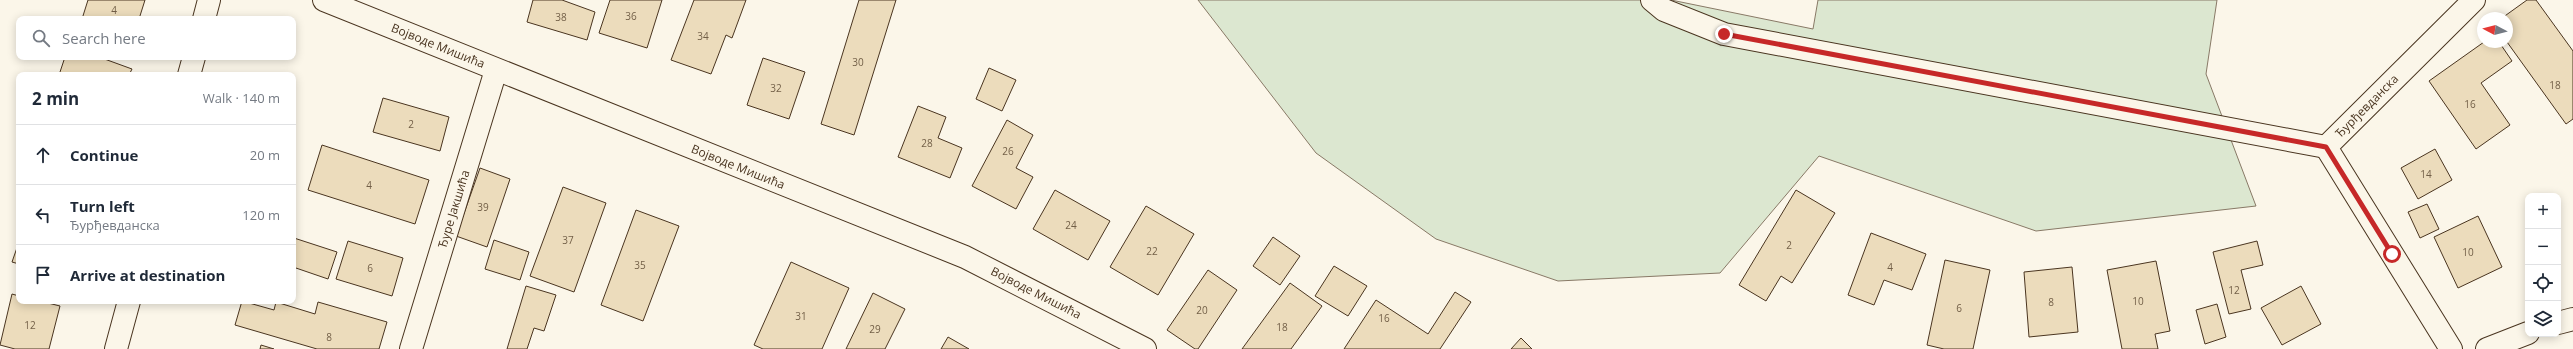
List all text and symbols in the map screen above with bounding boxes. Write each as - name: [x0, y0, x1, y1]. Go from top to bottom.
- house number: 4: [111, 3, 117, 17]
- house number: 36: [625, 9, 637, 23]
- house number: 38: [555, 10, 567, 24]
- north arrow: [2477, 12, 2513, 48]
- search box: [16, 16, 296, 60]
- street label: Војводе Мишића: [389, 19, 488, 72]
- route end: [1715, 25, 1733, 43]
- icon: search: [30, 27, 52, 49]
- text: Search here: [62, 28, 146, 48]
- house number: 34: [697, 29, 709, 43]
- house number: 30: [852, 55, 864, 69]
- street label: Ђурђевданска: [2331, 70, 2402, 141]
- house number: 18: [2549, 78, 2561, 92]
- house number: 32: [770, 81, 782, 95]
- text: 2 min: [32, 87, 79, 110]
- text: Walk · 140 m: [203, 89, 280, 107]
- house number: 16: [2464, 97, 2476, 111]
- house number: 2: [408, 117, 414, 131]
- house number: 28: [921, 136, 933, 150]
- street label: Војводе Мишића: [689, 140, 788, 193]
- icon: ahead: [32, 144, 54, 166]
- house number: 26: [1002, 144, 1014, 158]
- text: Continue: [70, 145, 138, 165]
- text: 20 m: [250, 146, 280, 164]
- house number: 14: [2420, 167, 2432, 181]
- street label: Ђуре Јакшића: [434, 168, 473, 250]
- house number: 4: [366, 178, 372, 192]
- map controls: [2525, 193, 2561, 337]
- button: +: [2525, 193, 2561, 229]
- text: Turn left: [70, 196, 135, 216]
- house number: 39: [477, 200, 489, 214]
- icon: left: [32, 204, 54, 226]
- text: 120 m: [242, 206, 280, 224]
- text: Ђурђевданска: [70, 216, 160, 234]
- house number: 24: [1065, 218, 1077, 232]
- button: −: [2525, 229, 2561, 265]
- house number: 37: [562, 233, 574, 247]
- house number: 2: [1786, 238, 1792, 252]
- house number: 22: [1146, 244, 1158, 258]
- route start: [2383, 245, 2401, 263]
- house number: 10: [2462, 245, 2474, 259]
- house number: 35: [634, 258, 646, 272]
- house number: 4: [1887, 260, 1893, 274]
- house number: 6: [367, 261, 373, 275]
- street label: Војводе Мишића: [988, 262, 1084, 323]
- icon: arrive: [32, 264, 54, 286]
- text: Arrive at destination: [70, 265, 225, 285]
- button: locate: [2525, 265, 2561, 301]
- house number: 12: [2228, 283, 2240, 297]
- house number: 10: [2132, 294, 2144, 308]
- house number: 8: [2048, 295, 2054, 309]
- house number: 6: [1956, 301, 1962, 315]
- button: layers: [2525, 301, 2561, 337]
- house number: 20: [1196, 303, 1208, 317]
- house number: 31: [795, 309, 807, 323]
- house number: 16: [1378, 311, 1390, 325]
- house number: 12: [24, 318, 36, 332]
- house number: 18: [1276, 320, 1288, 334]
- house number: 29: [869, 322, 881, 336]
- house number: 8: [326, 330, 332, 344]

